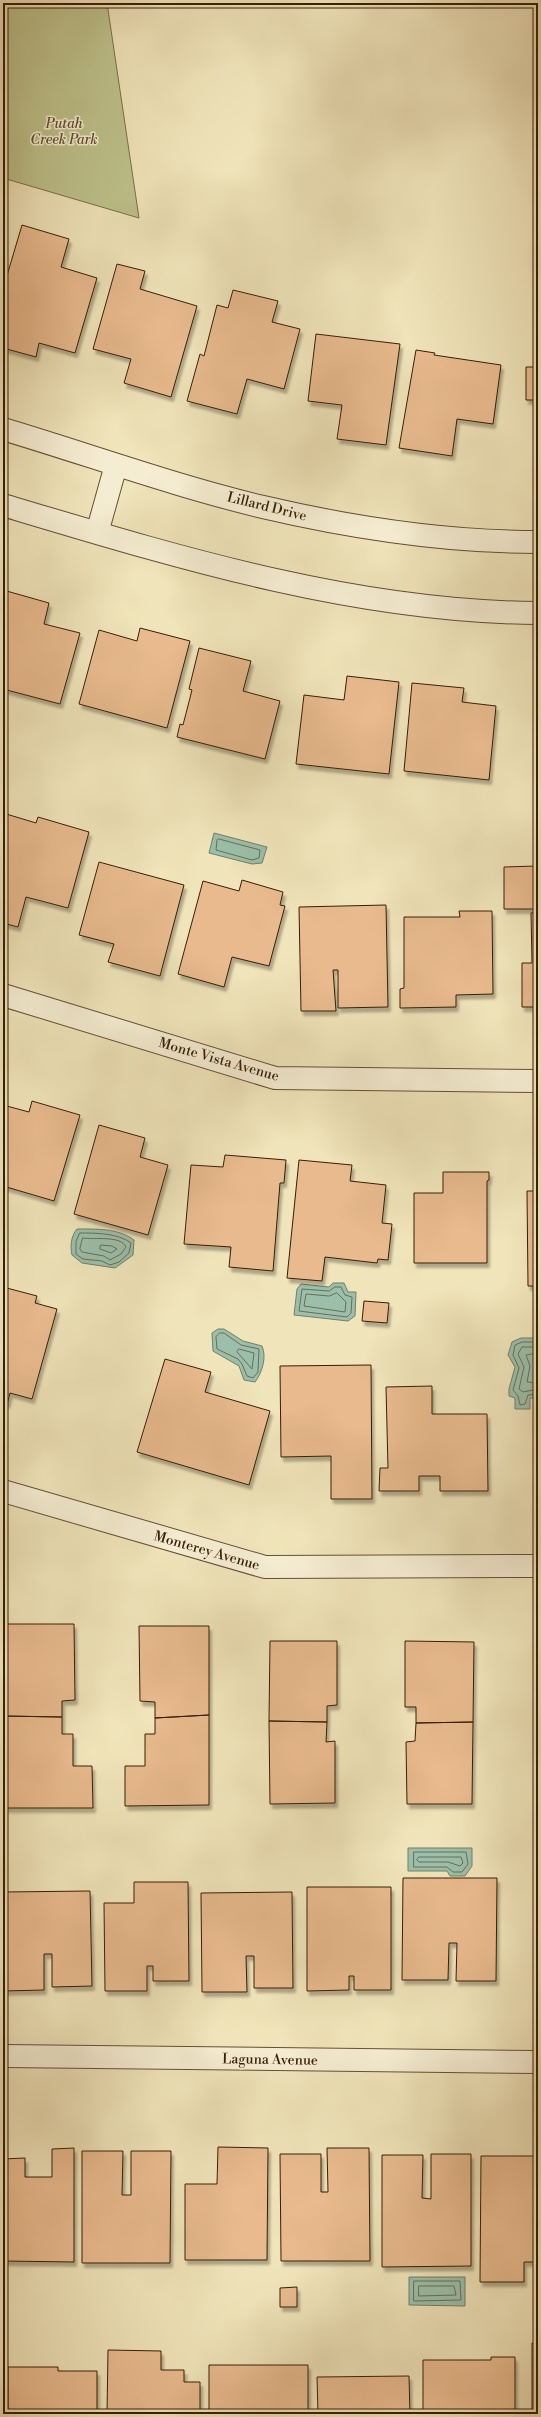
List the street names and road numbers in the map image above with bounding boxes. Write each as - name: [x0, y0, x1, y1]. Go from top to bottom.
- street label: Lillard Drive: [225, 488, 309, 526]
- street label: Monte Vista Avenue: [156, 1034, 281, 1086]
- street label: Monterey Avenue: [152, 1527, 262, 1575]
- street label: Laguna Avenue: [222, 2050, 318, 2070]

